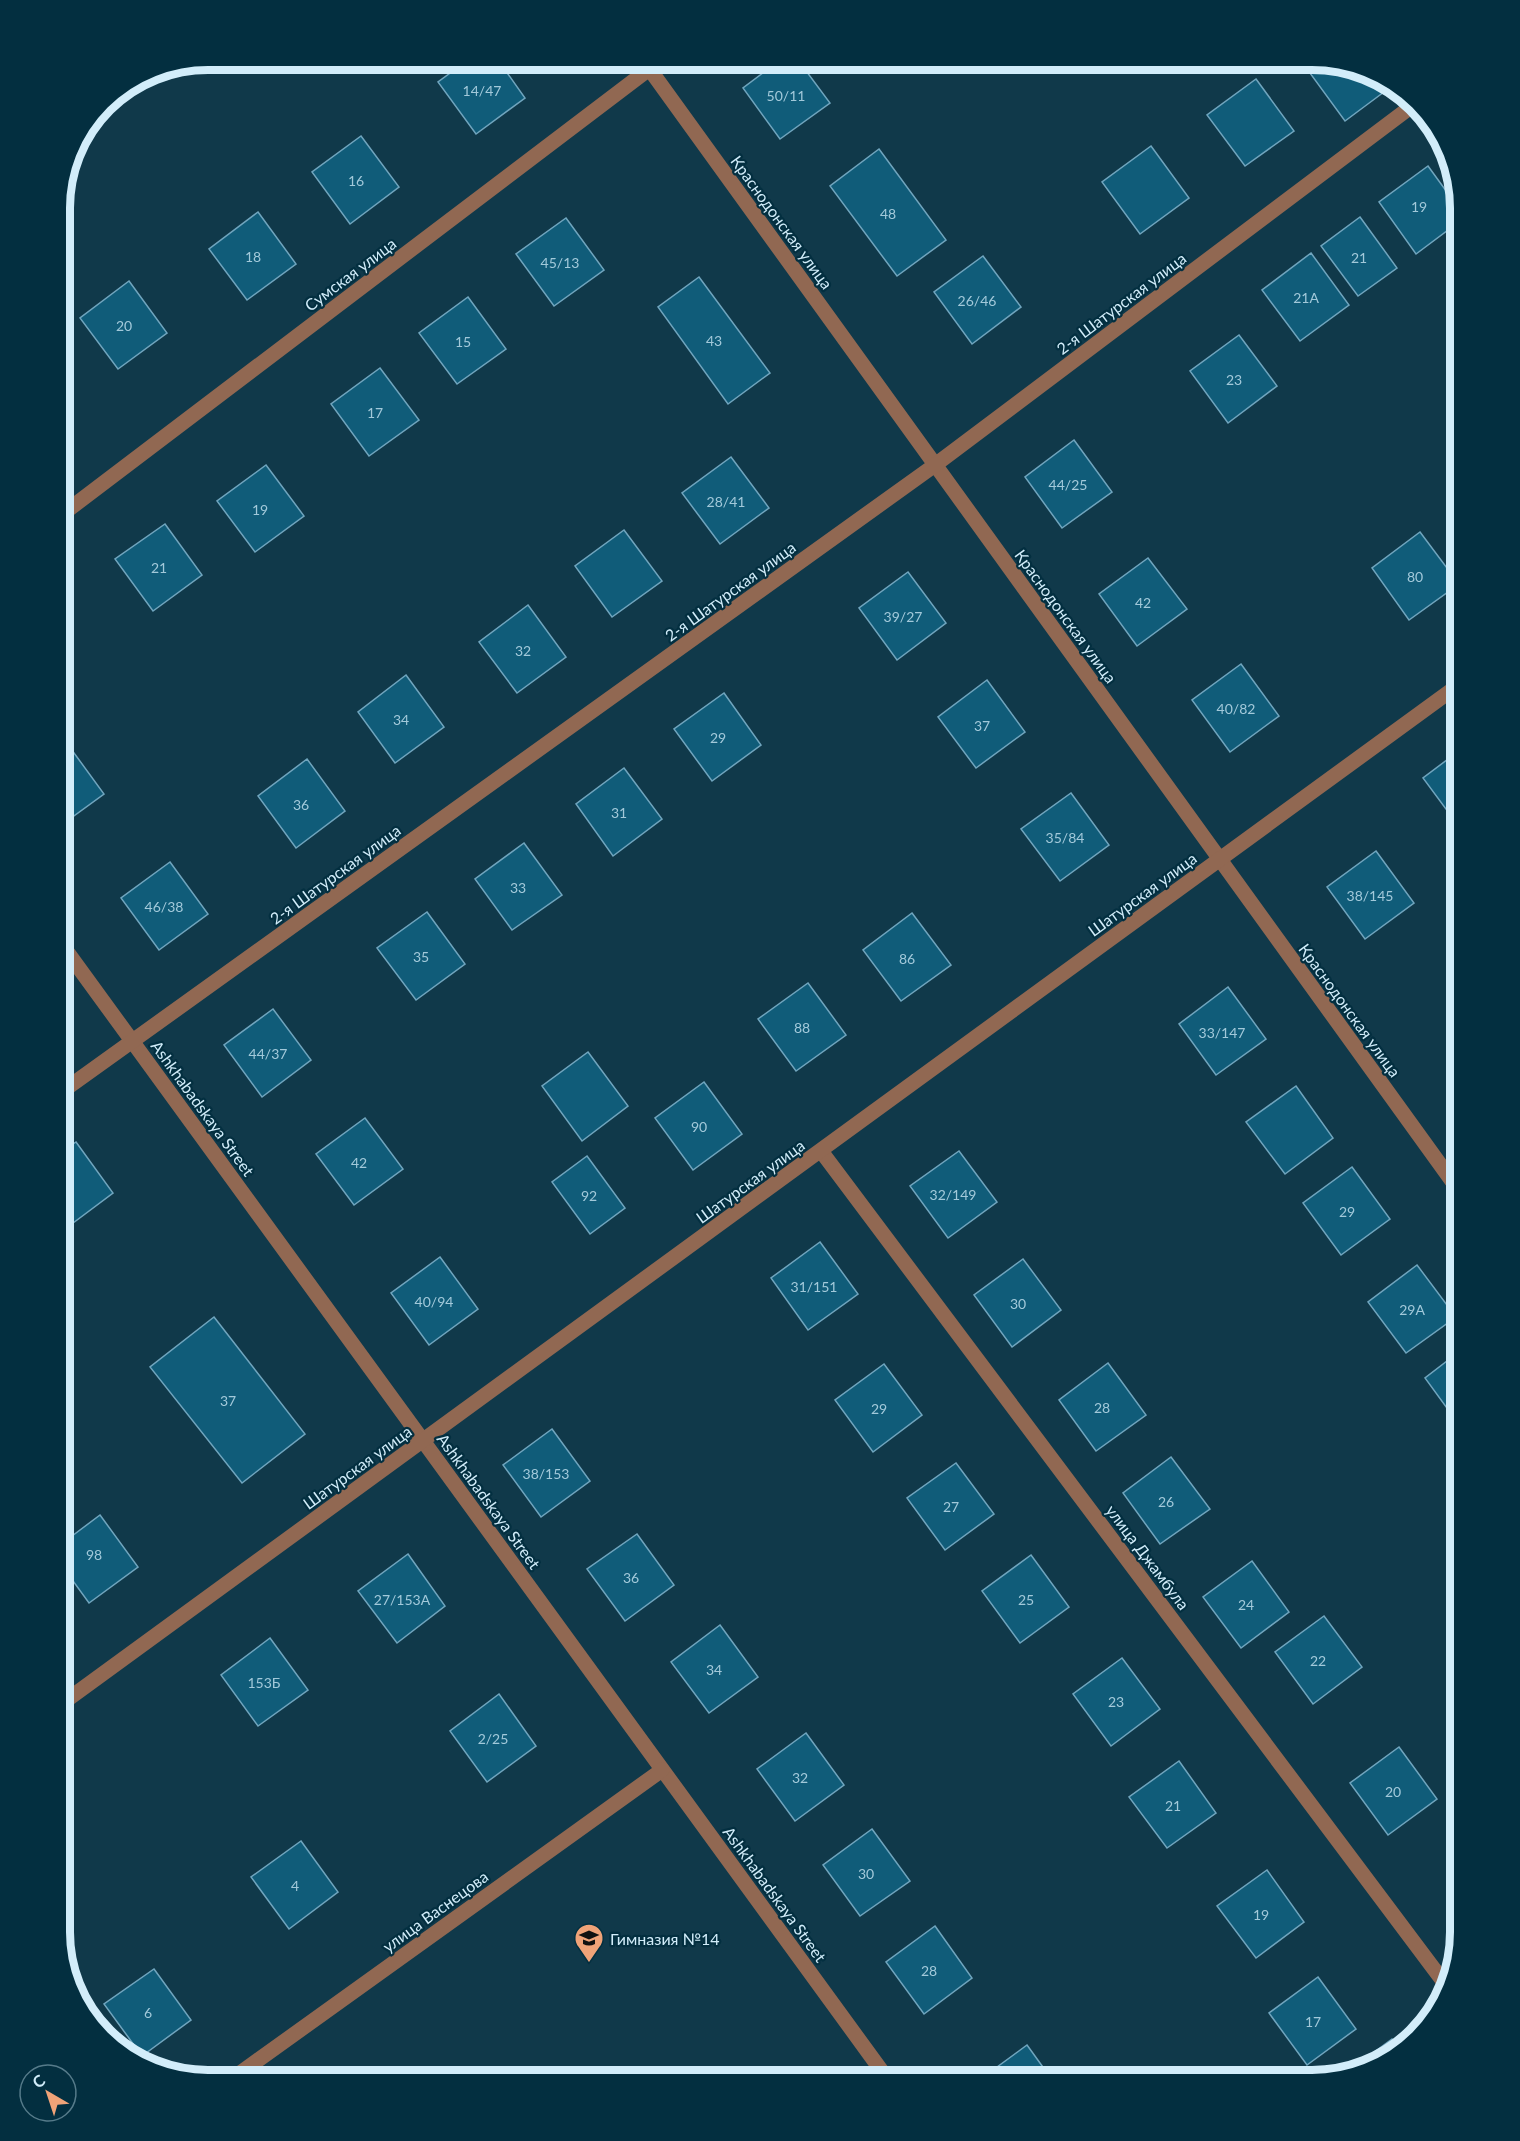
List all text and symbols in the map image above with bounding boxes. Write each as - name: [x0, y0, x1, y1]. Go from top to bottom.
- house number: 14/47: [463, 82, 501, 99]
- house number: 50/11: [767, 87, 805, 104]
- street label: Краснодонская улица: [727, 152, 837, 292]
- house number: 16: [348, 172, 364, 189]
- house number: 19: [1411, 198, 1427, 215]
- house number: 48: [880, 205, 896, 222]
- street label: Сумская улица: [301, 233, 399, 315]
- house number: 18: [245, 248, 261, 265]
- street label: 2-я Шатурская улица: [1053, 248, 1189, 358]
- house number: 21: [1351, 249, 1367, 266]
- house number: 45/13: [541, 254, 579, 271]
- house number: 21А: [1293, 289, 1319, 306]
- house number: 26/46: [958, 292, 996, 309]
- house number: 20: [116, 317, 132, 334]
- house number: 43: [706, 332, 722, 349]
- house number: 15: [455, 333, 471, 350]
- house number: 23: [1226, 371, 1242, 388]
- house number: 17: [367, 404, 383, 421]
- house number: 44/25: [1049, 476, 1087, 493]
- house number: 28/41: [707, 493, 745, 510]
- house number: 19: [252, 501, 268, 518]
- street label: 2-я Шатурская улица: [661, 537, 799, 645]
- street label: Краснодонская улица: [1011, 546, 1121, 686]
- house number: 21: [151, 559, 167, 576]
- house number: 80: [1407, 568, 1423, 585]
- house number: 42: [1135, 594, 1151, 611]
- house number: 39/27: [884, 608, 922, 625]
- house number: 32: [515, 642, 531, 659]
- house number: 40/82: [1217, 700, 1255, 717]
- house number: 34: [393, 711, 409, 728]
- house number: 37: [974, 717, 990, 734]
- house number: 29: [710, 729, 726, 746]
- house number: 36: [293, 796, 309, 813]
- house number: 31: [611, 804, 627, 821]
- street label: 2-я Шатурская улица: [266, 820, 404, 928]
- house number: 35/84: [1046, 829, 1084, 846]
- street label: Шатурская улица: [1084, 848, 1200, 940]
- house number: 33: [510, 879, 526, 896]
- house number: 38/145: [1347, 887, 1393, 904]
- house number: 46/38: [145, 898, 183, 915]
- street label: Краснодонская улица: [1295, 940, 1405, 1080]
- house number: 35: [413, 948, 429, 965]
- house number: 86: [899, 950, 915, 967]
- house number: 88: [794, 1019, 810, 1036]
- house number: 33/147: [1199, 1024, 1245, 1041]
- street label: Ashkhabadskaya Street: [148, 1037, 259, 1180]
- house number: 44/37: [249, 1045, 287, 1062]
- house number: 90: [691, 1118, 707, 1135]
- street label: Шатурская улица: [692, 1135, 808, 1227]
- house number: 42: [351, 1154, 367, 1171]
- house number: 32/149: [930, 1186, 976, 1203]
- house number: 92: [581, 1187, 597, 1204]
- house number: 29: [1339, 1203, 1355, 1220]
- house number: 31/151: [791, 1278, 837, 1295]
- house number: 40/94: [415, 1293, 453, 1310]
- house number: 30: [1010, 1295, 1026, 1312]
- house number: 29А: [1399, 1301, 1425, 1318]
- house number: 37: [220, 1392, 236, 1409]
- house number: 28: [1094, 1399, 1110, 1416]
- house number: 29: [871, 1400, 887, 1417]
- street label: Шатурская улица: [299, 1421, 415, 1513]
- street label: Ashkhabadskaya Street: [434, 1430, 545, 1573]
- house number: 38/153: [523, 1465, 569, 1482]
- house number: 26: [1158, 1493, 1174, 1510]
- house number: 27: [943, 1498, 959, 1515]
- street label: улица Джамбула: [1102, 1501, 1194, 1613]
- house number: 98: [86, 1546, 102, 1563]
- house number: 36: [623, 1569, 639, 1586]
- house number: 27/153А: [374, 1591, 431, 1608]
- house number: 25: [1018, 1591, 1034, 1608]
- house number: 24: [1238, 1596, 1254, 1613]
- house number: 22: [1310, 1652, 1326, 1669]
- house number: 34: [706, 1661, 722, 1678]
- house number: 153Б: [247, 1674, 281, 1691]
- house number: 23: [1108, 1693, 1124, 1710]
- house number: 2/25: [478, 1730, 508, 1747]
- house number: 32: [792, 1769, 808, 1786]
- house number: 20: [1385, 1783, 1401, 1800]
- house number: 21: [1165, 1797, 1181, 1814]
- street label: Ashkhabadskaya Street: [720, 1823, 831, 1966]
- house number: 30: [858, 1865, 874, 1882]
- street label: улица Васнецова: [379, 1866, 491, 1956]
- house number: 4: [291, 1877, 299, 1894]
- house number: 19: [1253, 1906, 1269, 1923]
- school or university icon: Гимназия №14: [573, 1922, 605, 1964]
- place label: Гимназия №14: [610, 1929, 720, 1948]
- house number: 28: [921, 1962, 937, 1979]
- house number: 6: [144, 2004, 152, 2021]
- house number: 17: [1305, 2013, 1321, 2030]
- north arrow: [18, 2063, 78, 2123]
- text: С: [28, 2070, 49, 2092]

